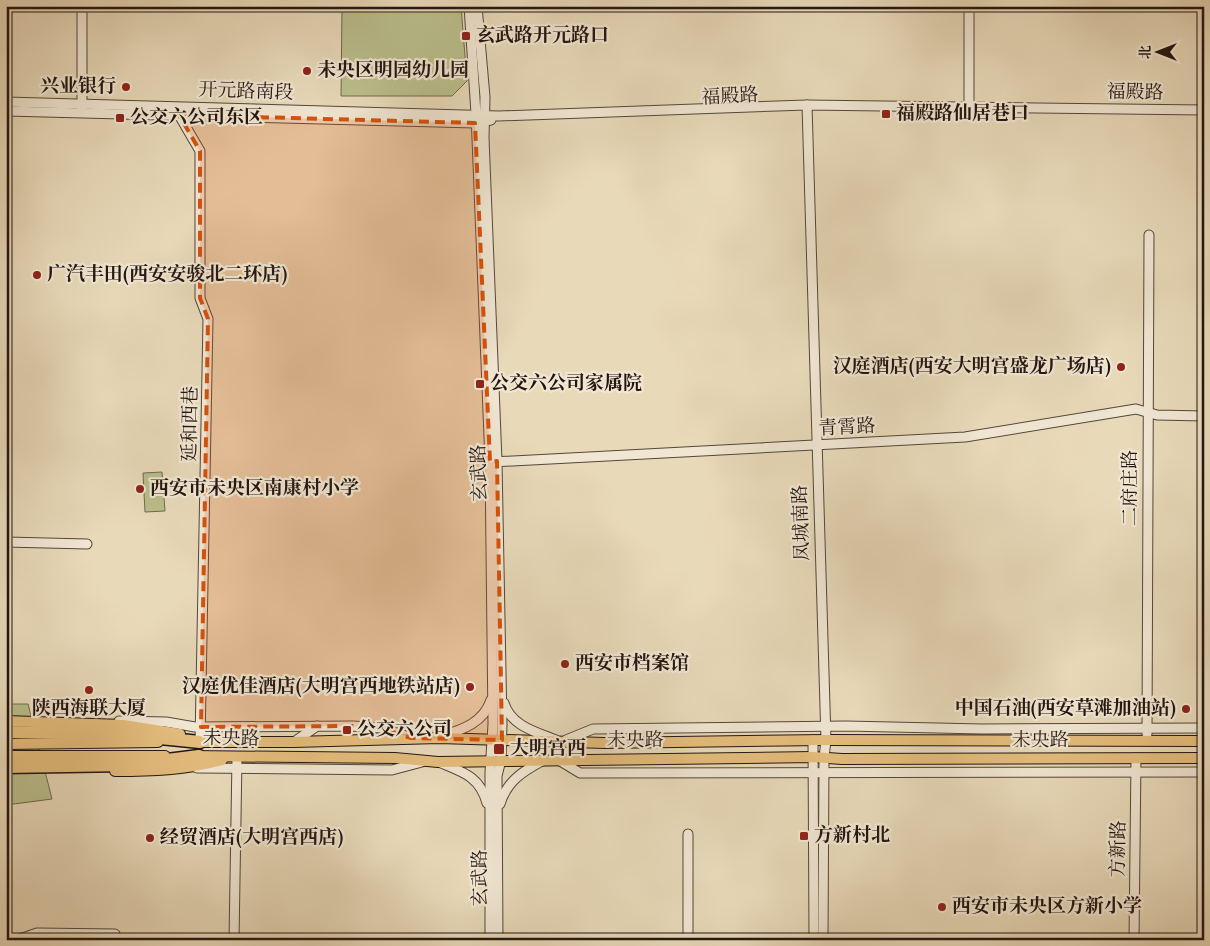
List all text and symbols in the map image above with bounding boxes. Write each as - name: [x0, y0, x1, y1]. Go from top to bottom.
- place label: 玄武路开元路口: [476, 23, 609, 49]
- north arrow: [1132, 28, 1182, 78]
- marker: 玄武路开元路口: [460, 30, 472, 42]
- text: 北: [1137, 45, 1156, 59]
- place label: 未央区明园幼儿园: [317, 58, 469, 84]
- marker: 未央区明园幼儿园: [301, 65, 313, 77]
- place label: 兴业银行: [40, 74, 116, 100]
- street label: 开元路南段: [198, 77, 294, 107]
- street label: 福殿路: [1106, 80, 1164, 106]
- marker: 兴业银行: [120, 81, 132, 93]
- street label: 福殿路: [701, 83, 759, 111]
- place label: 福殿路仙居巷口: [896, 101, 1029, 127]
- place label: 公交六公司东区: [130, 105, 263, 131]
- marker: 福殿路仙居巷口: [880, 108, 892, 120]
- marker: 公交六公司东区: [114, 112, 126, 124]
- place label: 广汽丰田(西安安骏北二环店): [47, 262, 287, 288]
- marker: 广汽丰田(西安安骏北二环店): [31, 269, 43, 281]
- place label: 汉庭酒店(西安大明宫盛龙广场店): [833, 354, 1111, 380]
- marker: 汉庭酒店(西安大明宫盛龙广场店): [1115, 361, 1127, 373]
- place label: 公交六公司家属院: [490, 371, 642, 397]
- marker: 公交六公司家属院: [474, 378, 486, 390]
- street label: 延和西巷: [177, 386, 205, 462]
- street label: 青霄路: [818, 414, 876, 442]
- street label: 玄武路: [466, 444, 494, 502]
- street label: 二府庄路: [1118, 450, 1144, 526]
- place label: 西安市未央区南康村小学: [150, 476, 359, 502]
- marker: 西安市未央区南康村小学: [134, 483, 146, 495]
- street label: 凤城南路: [788, 485, 816, 561]
- place label: 西安市档案馆: [575, 651, 689, 677]
- marker: 西安市档案馆: [559, 658, 571, 670]
- place label: 汉庭优佳酒店(大明宫西地铁站店): [182, 674, 460, 700]
- marker: 汉庭优佳酒店(大明宫西地铁站店): [464, 681, 476, 693]
- marker: 陕西海联大厦: [83, 684, 95, 696]
- place label: 陕西海联大厦: [32, 696, 146, 722]
- place label: 中国石油(西安草滩加油站): [955, 696, 1176, 722]
- marker: 中国石油(西安草滩加油站): [1180, 703, 1192, 715]
- place label: 公交六公司: [357, 717, 452, 743]
- marker: 公交六公司: [341, 724, 353, 736]
- street label: 未央路: [202, 726, 260, 752]
- street label: 未央路: [606, 728, 664, 754]
- street label: 未央路: [1011, 728, 1069, 754]
- place label: 大明宫西: [510, 736, 586, 762]
- marker: 大明宫西: [492, 742, 506, 756]
- street label: 方新路: [1106, 820, 1132, 878]
- place label: 方新村北: [814, 823, 890, 849]
- place label: 经贸酒店(大明宫西店): [160, 825, 343, 851]
- marker: 方新村北: [798, 830, 810, 842]
- marker: 经贸酒店(大明宫西店): [144, 832, 156, 844]
- street label: 玄武路: [468, 849, 494, 907]
- place label: 西安市未央区方新小学: [952, 894, 1142, 920]
- marker: 西安市未央区方新小学: [936, 901, 948, 913]

